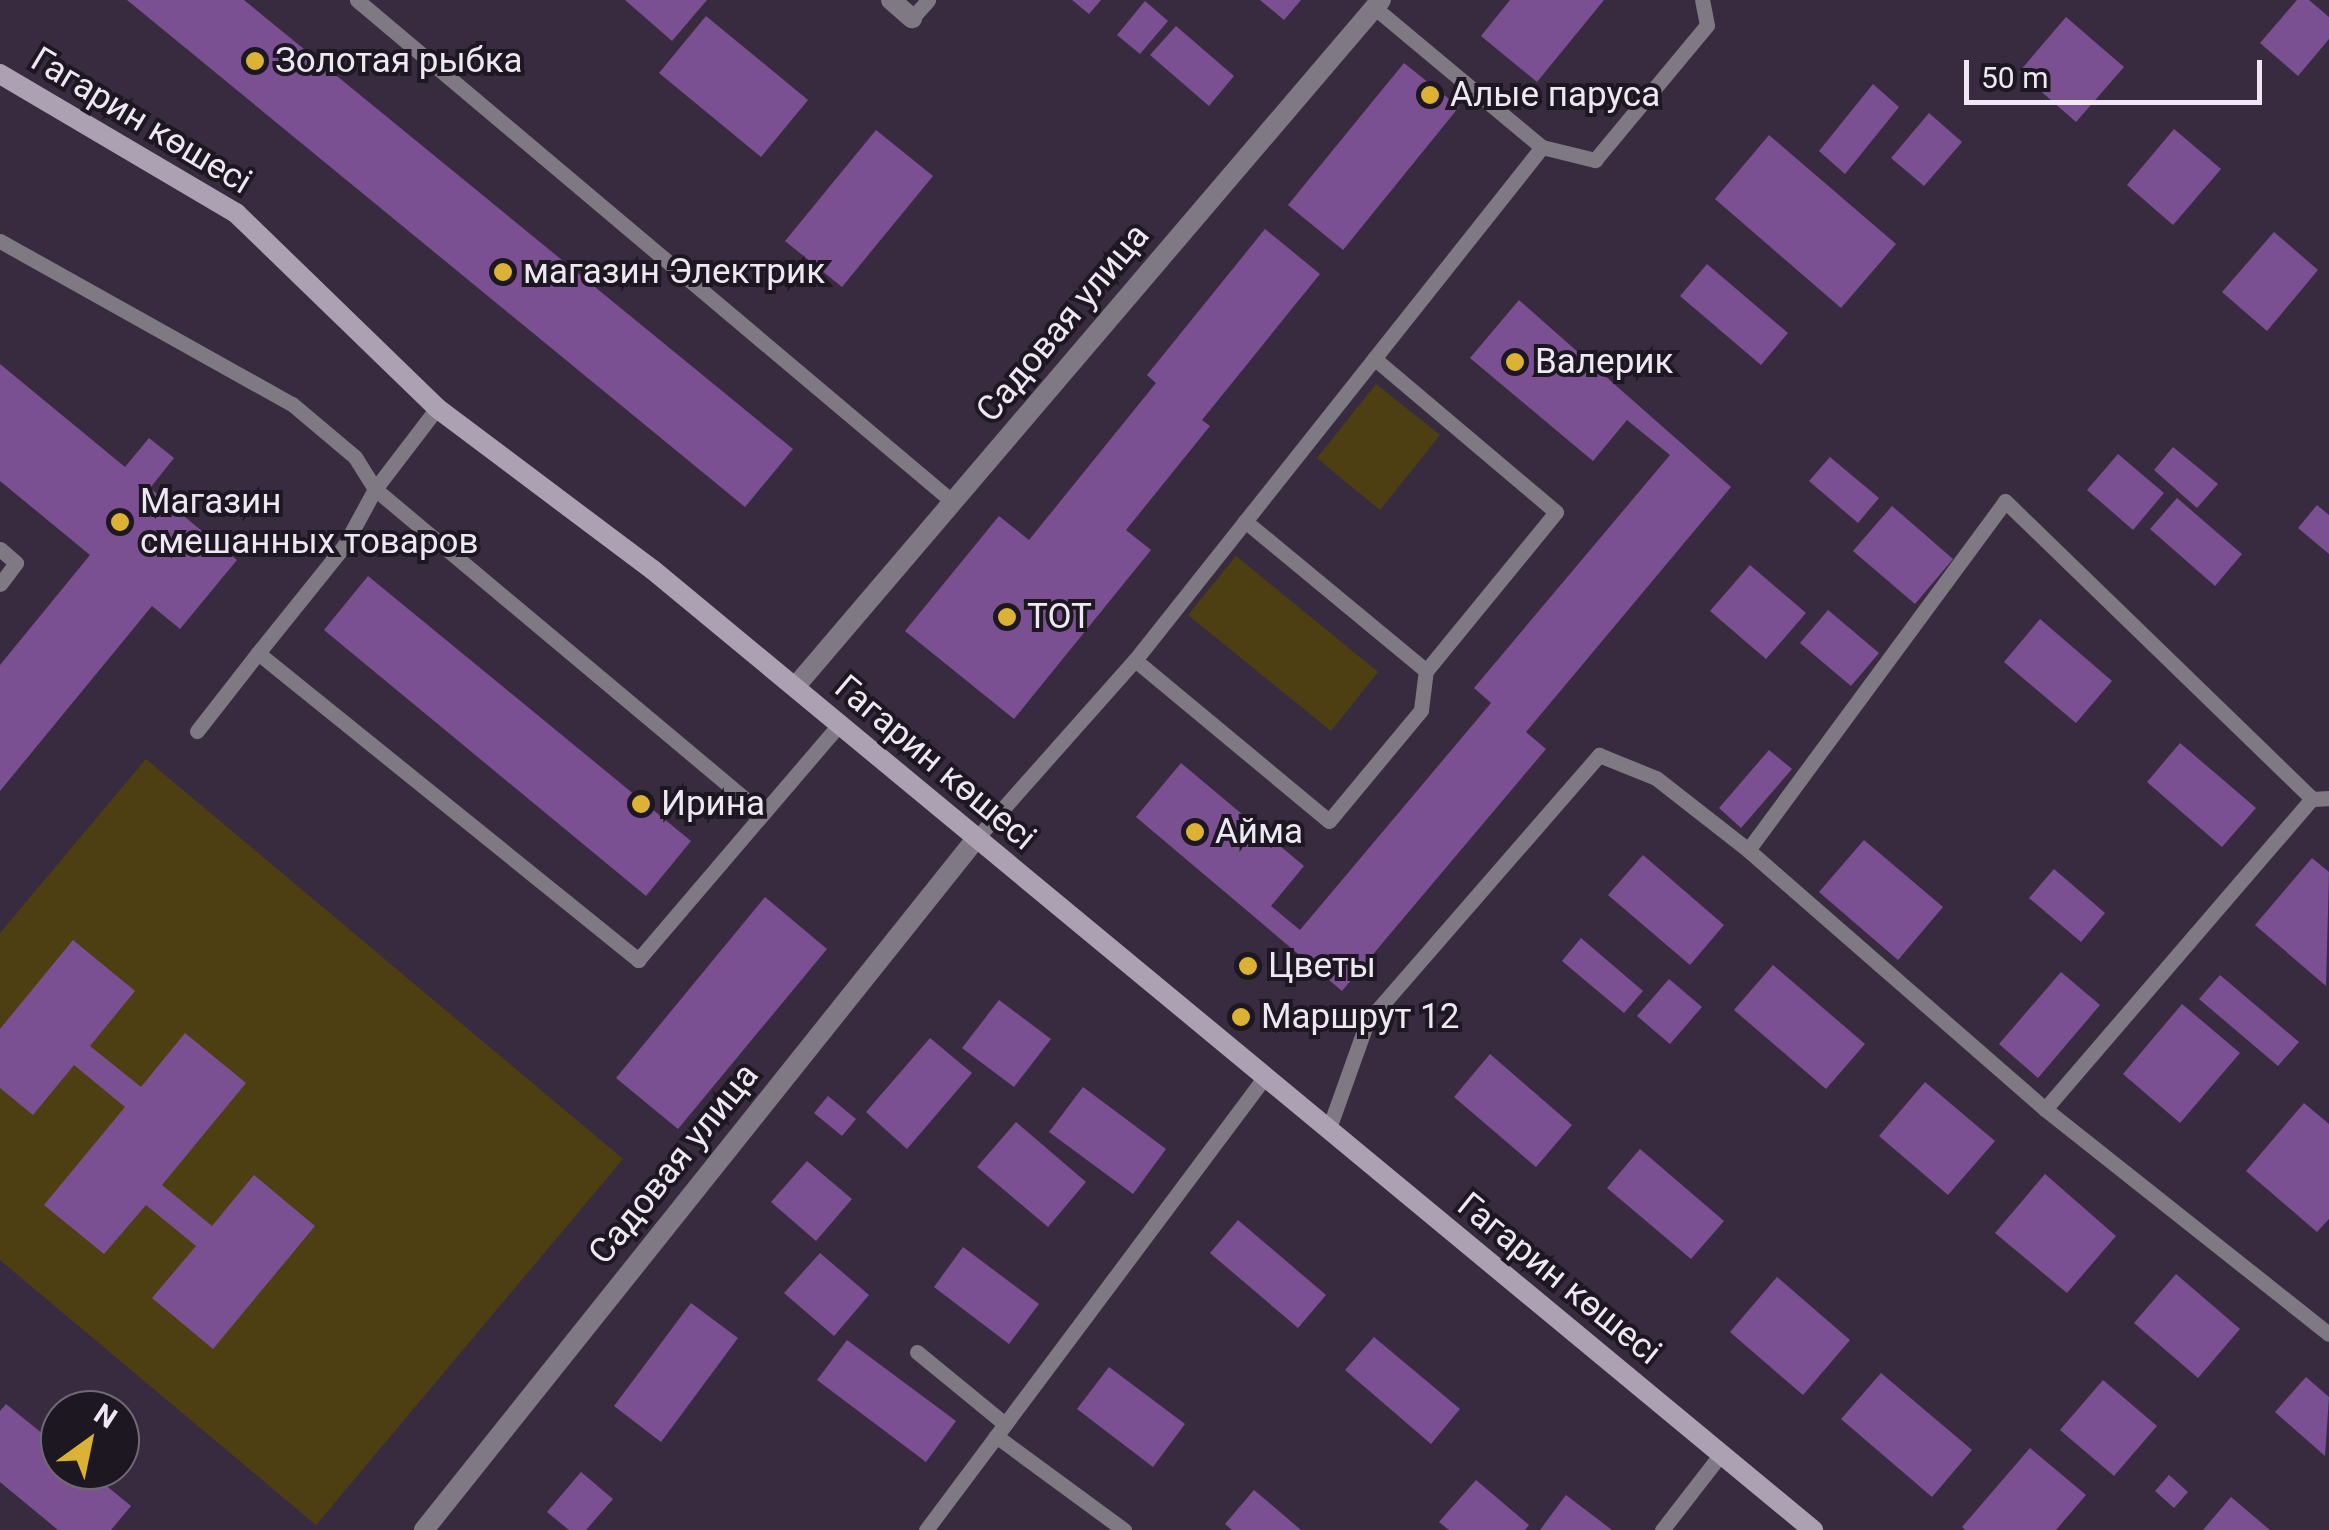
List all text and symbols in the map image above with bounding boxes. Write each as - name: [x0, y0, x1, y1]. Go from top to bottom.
- street label: Гагарин көшесі: [23, 39, 259, 203]
- place label: Золотая рыбка: [275, 40, 523, 82]
- scale bar: [1969, 40, 2266, 102]
- marker: Золотая рыбка: [244, 50, 266, 72]
- text: 50 m: [1981, 60, 2048, 95]
- place label: Алые паруса: [1450, 74, 1660, 116]
- marker: Алые паруса: [1419, 84, 1441, 106]
- street label: Садовая улица: [968, 215, 1158, 431]
- place label: магазин Электрик: [523, 251, 825, 293]
- marker: магазин Электрик: [492, 261, 514, 283]
- place label: Валерик: [1535, 341, 1673, 383]
- marker: Валерик: [1504, 351, 1526, 373]
- place label: Магазин смешанных товаров: [140, 481, 479, 563]
- marker: Магазин смешанных товаров: [109, 511, 131, 533]
- place label: ТОТ: [1027, 596, 1092, 638]
- marker: ТОТ: [996, 606, 1018, 628]
- street label: Гагарин көшесі: [826, 667, 1044, 859]
- place label: Ирина: [661, 783, 765, 825]
- marker: Ирина: [630, 793, 652, 815]
- place label: Айма: [1215, 811, 1303, 853]
- marker: Айма: [1184, 821, 1206, 843]
- place label: Цветы: [1268, 945, 1376, 987]
- marker: Цветы: [1237, 955, 1259, 977]
- place label: Маршрут 12: [1261, 996, 1459, 1038]
- marker: Маршрут 12: [1230, 1006, 1252, 1028]
- street label: Садовая улица: [580, 1055, 768, 1273]
- street label: Гагарин көшесі: [1449, 1184, 1669, 1374]
- north arrow: [40, 1390, 140, 1490]
- text: N: [88, 1397, 123, 1435]

